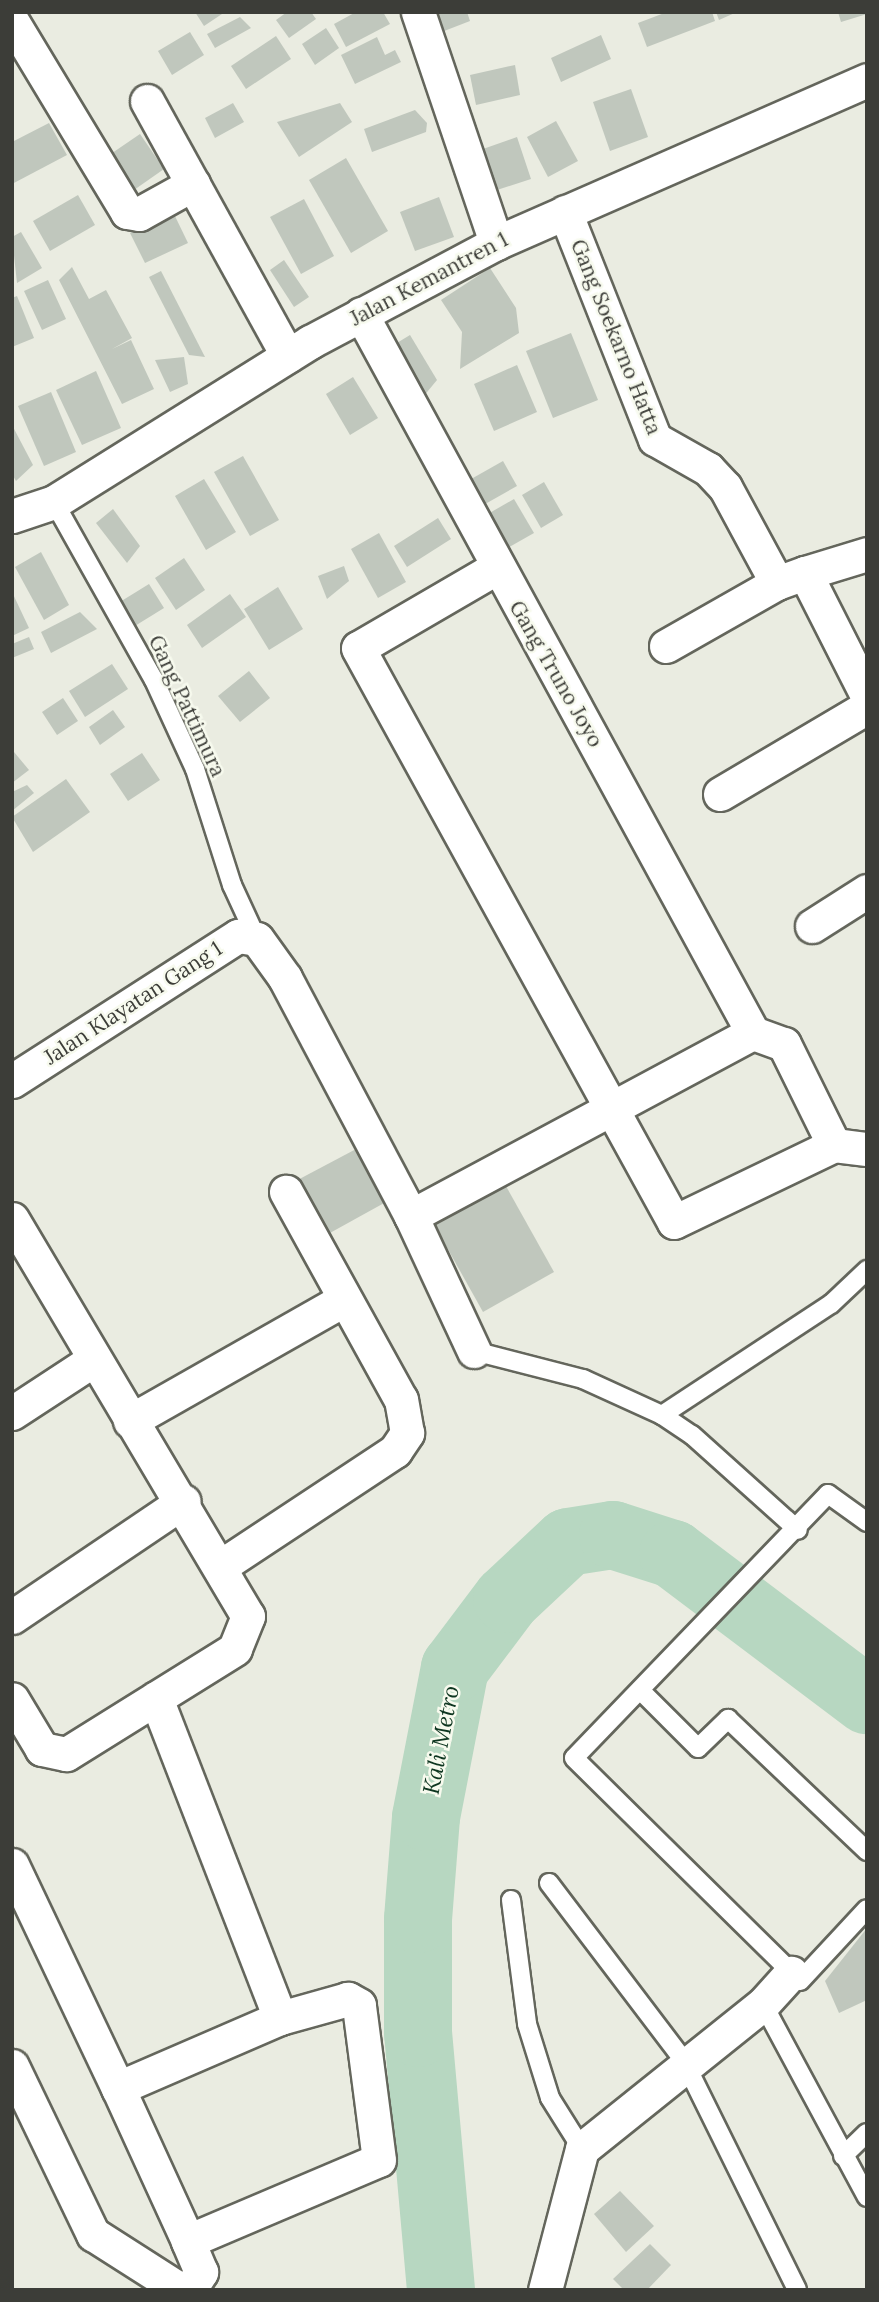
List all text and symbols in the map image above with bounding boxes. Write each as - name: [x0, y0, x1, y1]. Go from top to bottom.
- street label: Jalan Kemantren 1: [346, 227, 512, 331]
- street label: Gang Soekarno Hatta: [565, 236, 667, 438]
- street label: Gang Truno Joyo: [504, 596, 608, 752]
- street label: Gang Pattimura: [143, 631, 231, 781]
- street label: Jalan Klayatan Gang 1: [39, 936, 227, 1070]
- water label: Kali Metro: [417, 1683, 465, 1797]

